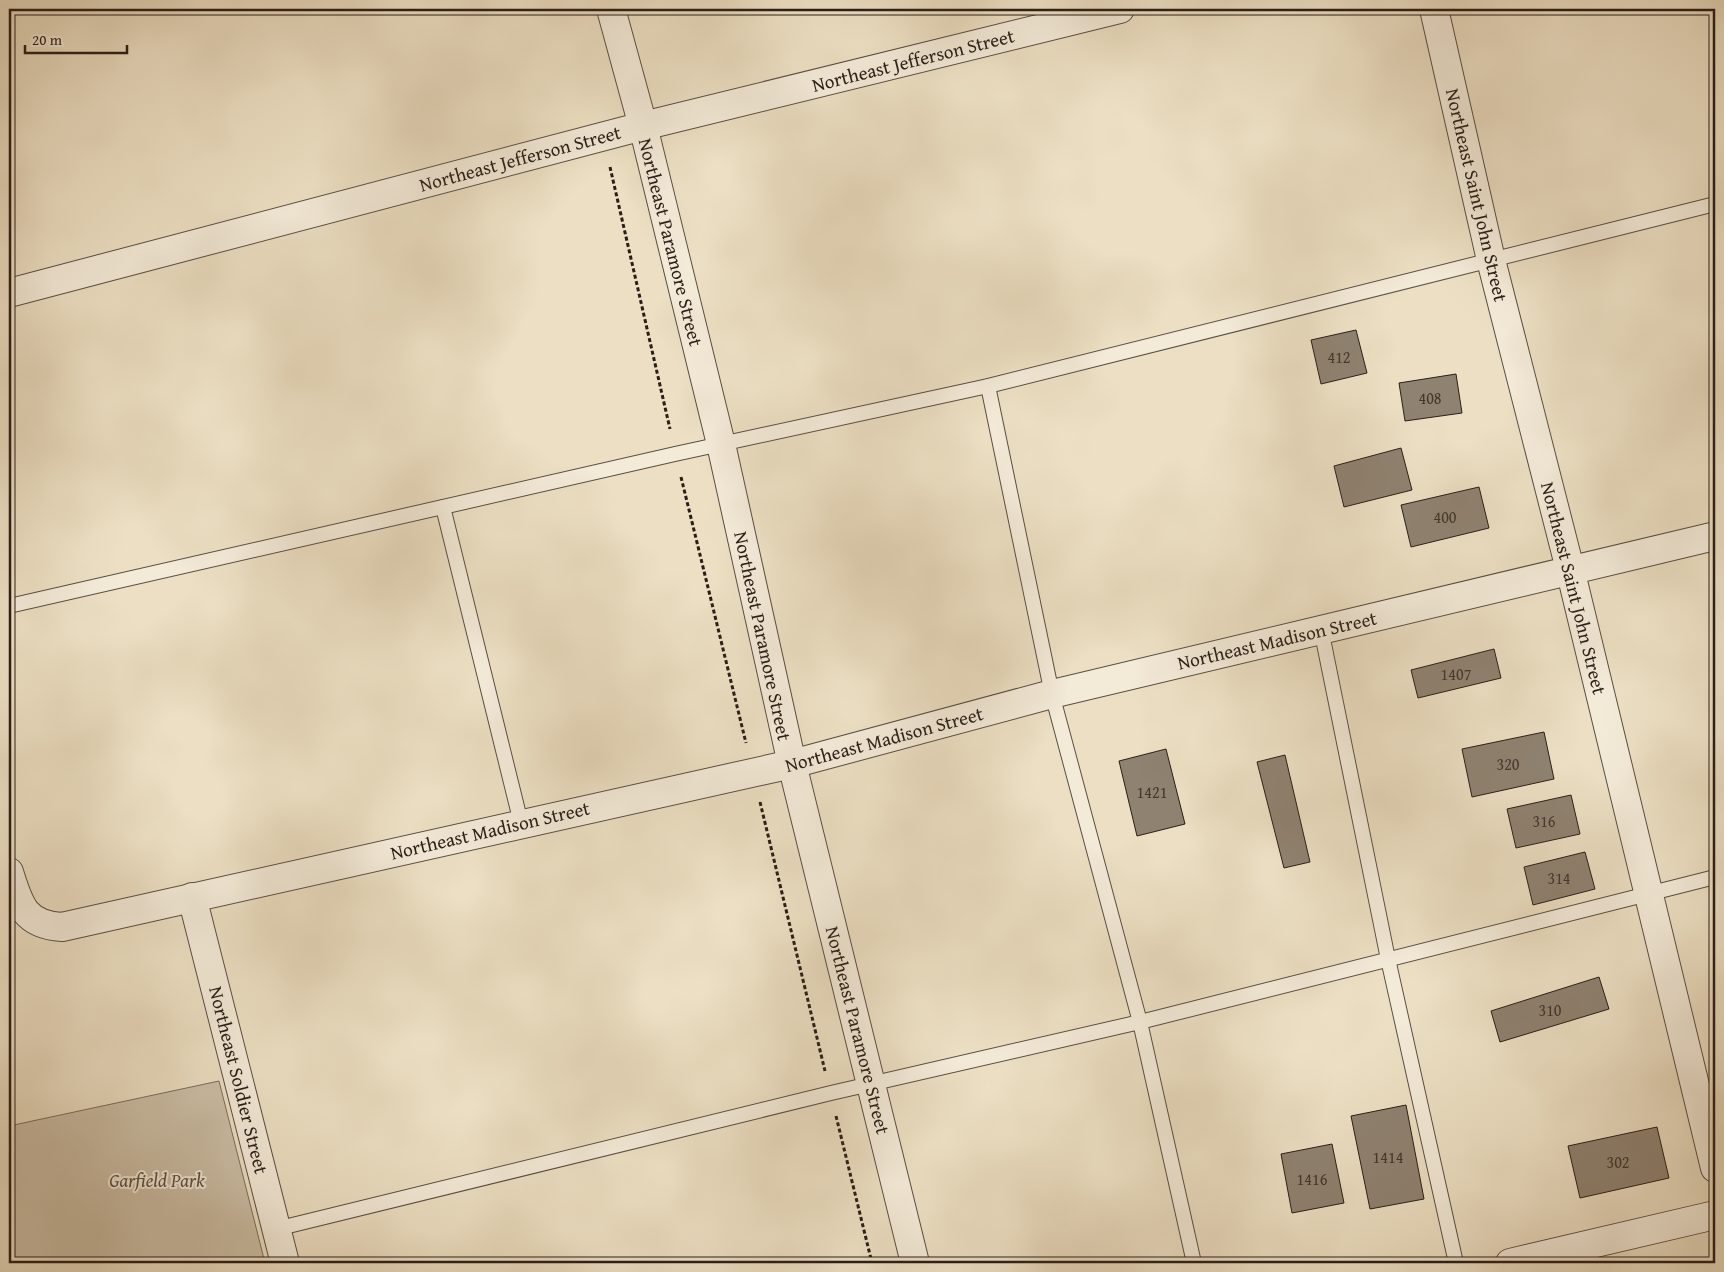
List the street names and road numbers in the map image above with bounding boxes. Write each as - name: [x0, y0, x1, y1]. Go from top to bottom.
- street label: Northeast Jefferson Street: [809, 21, 1017, 99]
- street label: Northeast Saint John Street: [1439, 86, 1515, 305]
- street label: Northeast Jefferson Street: [416, 118, 624, 198]
- street label: Northeast Paramore Street: [632, 135, 710, 349]
- street label: Northeast Saint John Street: [1534, 479, 1614, 697]
- street label: Northeast Paramore Street: [727, 529, 799, 744]
- street label: Northeast Madison Street: [1175, 603, 1380, 677]
- street label: Northeast Madison Street: [782, 699, 986, 779]
- street label: Northeast Madison Street: [388, 793, 593, 867]
- street label: Northeast Paramore Street: [819, 923, 897, 1137]
- street label: Northeast Soldier Street: [202, 983, 276, 1177]

